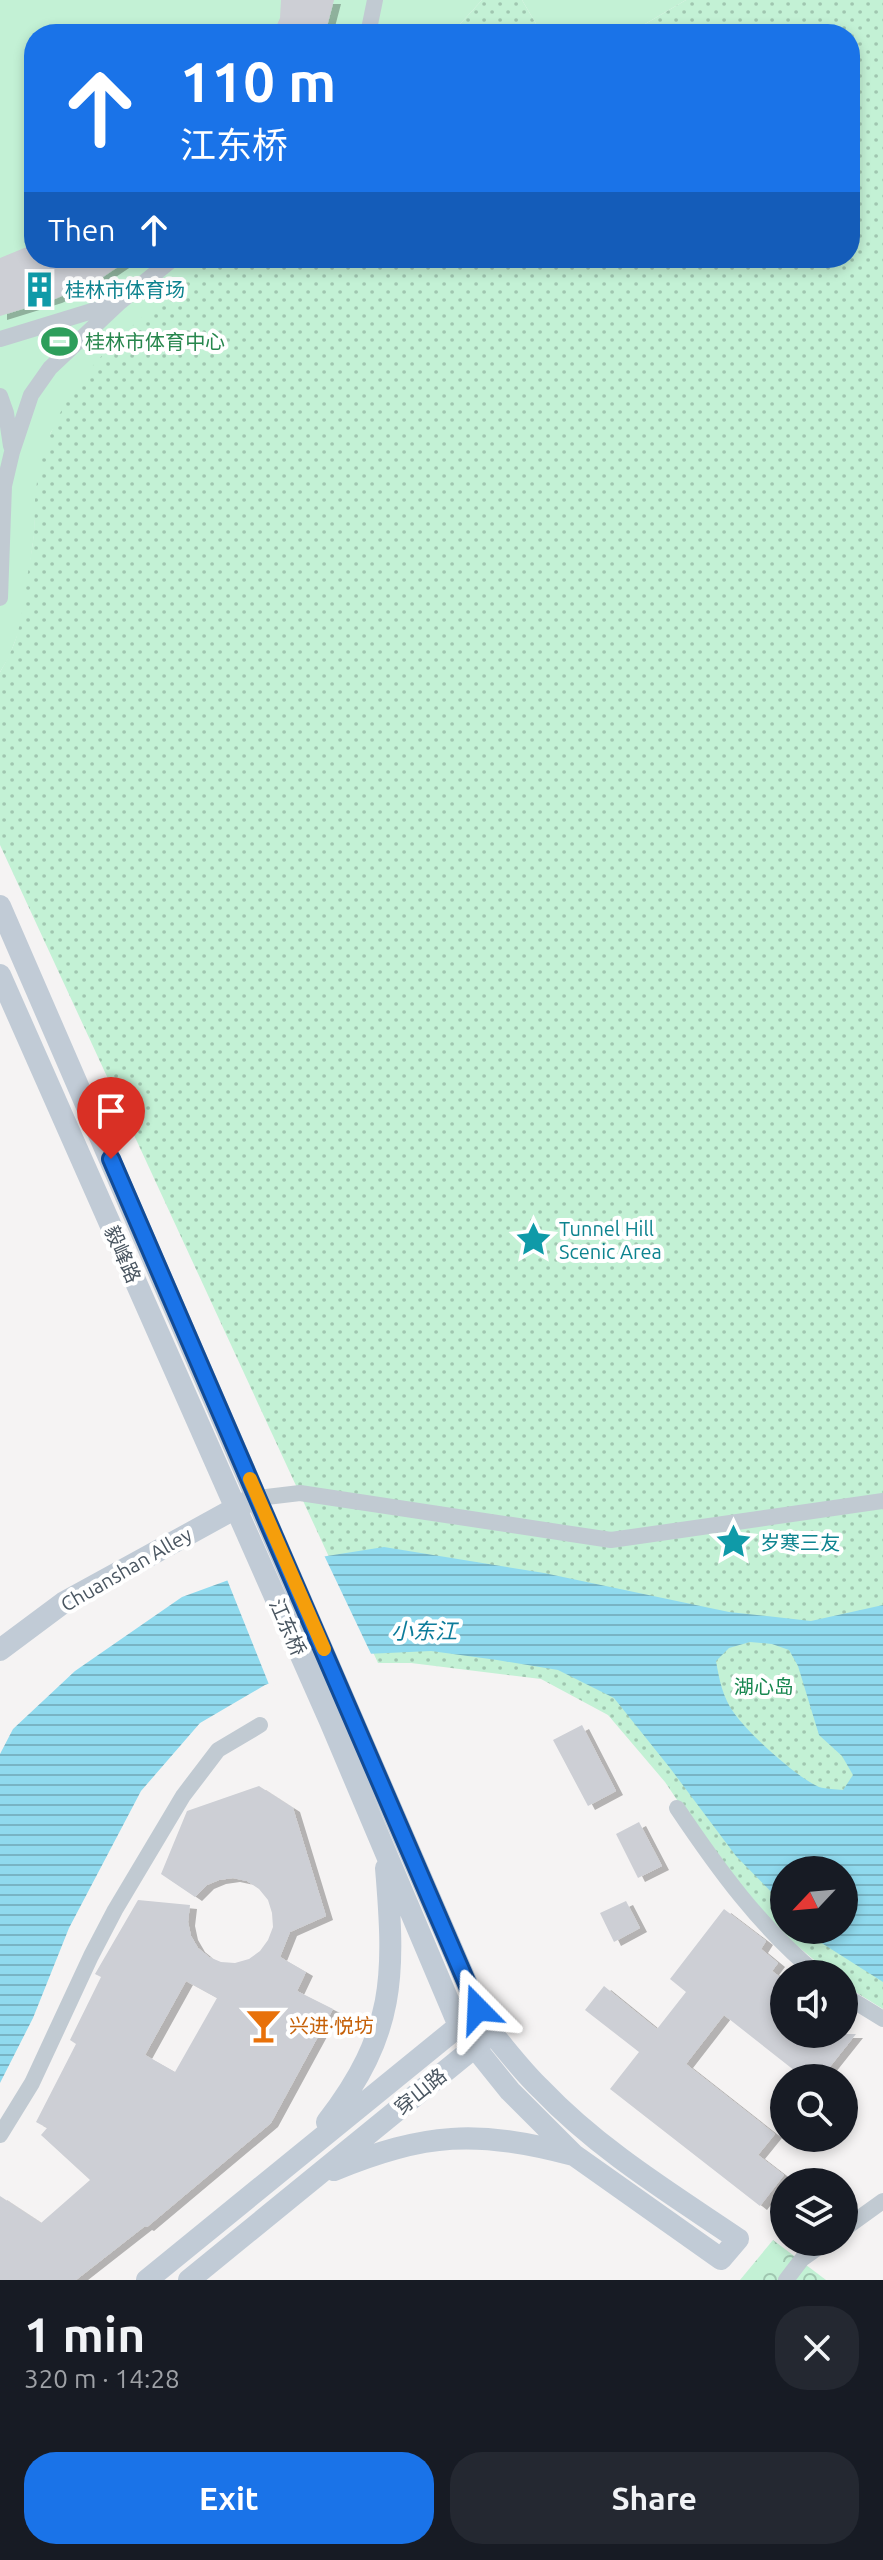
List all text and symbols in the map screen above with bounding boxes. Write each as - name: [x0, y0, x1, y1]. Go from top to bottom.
- text: 110 m: [180, 50, 336, 113]
- icon: ahead: [48, 56, 152, 160]
- text: 江东桥: [180, 124, 288, 165]
- icon: ahead: [132, 208, 176, 252]
- text: Then: [48, 213, 116, 247]
- building icon: 桂林市体育场: [20, 270, 58, 308]
- place label: 桂林市体育场: [65, 278, 185, 301]
- sports icon: 桂林市体育中心: [40, 322, 78, 360]
- place label: 桂林市体育中心: [85, 330, 225, 353]
- pin: [77, 1077, 145, 1159]
- icon: arrive: [89, 1089, 133, 1133]
- place label: Tunnel Hill Scenic Area: [559, 1217, 662, 1263]
- place icon: Tunnel Hill Scenic Area: [514, 1220, 552, 1258]
- street label: 毅峰路: [100, 1222, 146, 1286]
- street label: Chuanshan Alley: [56, 1522, 196, 1616]
- place icon: 岁寒三友: [715, 1523, 753, 1561]
- place label: 岁寒三友: [760, 1531, 840, 1554]
- street label: 江东桥: [265, 1595, 311, 1659]
- water label: 小东江: [391, 1618, 459, 1643]
- park label: 湖心岛: [734, 1675, 794, 1698]
- north arrow: [770, 1856, 858, 1944]
- map controls: [770, 1856, 858, 2256]
- button: sound: [770, 1960, 858, 2048]
- position arrow: [436, 1967, 520, 2051]
- bar icon: 兴进·悦坊: [244, 2006, 282, 2044]
- place label: 兴进·悦坊: [289, 2014, 374, 2037]
- street label: 穿山路: [389, 2063, 451, 2119]
- button: search: [770, 2064, 858, 2152]
- button: layers: [770, 2168, 858, 2256]
- button: close: [775, 2306, 859, 2390]
- text: 1 min: [24, 2307, 145, 2361]
- text: 320 m · 14:28: [24, 2364, 180, 2393]
- button: Exit: [24, 2452, 434, 2544]
- button: Share: [450, 2452, 859, 2544]

